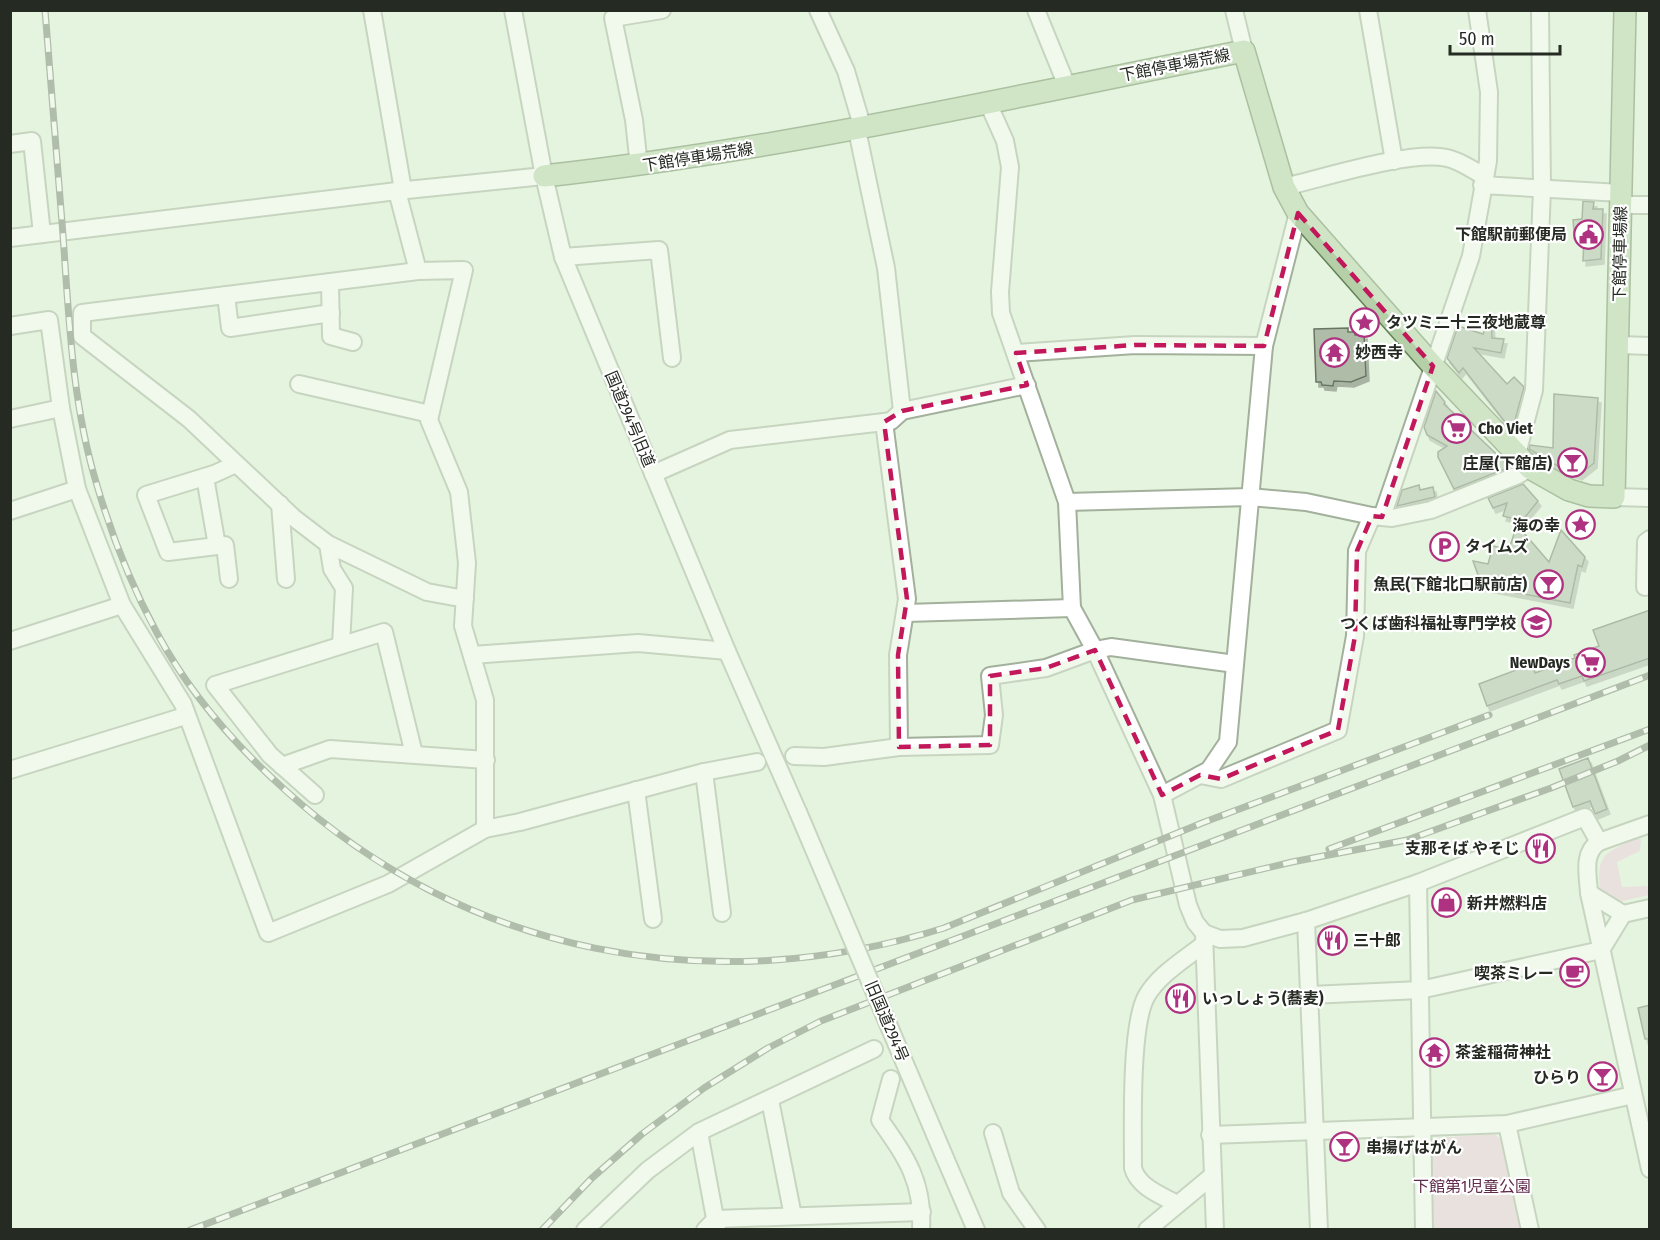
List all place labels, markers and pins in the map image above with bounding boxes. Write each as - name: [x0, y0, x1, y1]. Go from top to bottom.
- public building icon: 下館駅前郵便局: [1572, 218, 1604, 250]
- place label: 下館駅前郵便局: [1455, 225, 1567, 244]
- place icon: タツミ二十三夜地蔵尊: [1349, 306, 1381, 338]
- place label: タツミ二十三夜地蔵尊: [1386, 313, 1546, 332]
- temple icon: 妙西寺: [1318, 336, 1350, 368]
- place label: 妙西寺: [1355, 343, 1403, 362]
- supermarket icon: Cho Viet: [1441, 412, 1473, 444]
- place label: Cho Viet: [1478, 419, 1533, 438]
- bar icon: 庄屋(下館店): [1557, 447, 1589, 479]
- place label: 庄屋(下館店): [1462, 454, 1552, 473]
- place icon: 海の幸: [1565, 509, 1597, 541]
- place label: 海の幸: [1512, 516, 1560, 535]
- parking icon: タイムズ: [1428, 530, 1460, 562]
- place label: タイムズ: [1465, 537, 1529, 556]
- bar icon: 魚民(下館北口駅前店): [1532, 568, 1564, 600]
- place label: 魚民(下館北口駅前店): [1373, 575, 1527, 594]
- school or university icon: つくば歯科福祉専門学校: [1521, 607, 1553, 639]
- place label: つくば歯科福祉専門学校: [1340, 614, 1516, 633]
- supermarket icon: NewDays: [1575, 646, 1607, 678]
- place label: NewDays: [1510, 653, 1570, 672]
- restaurant icon: 支那そば やそじ: [1525, 832, 1557, 864]
- place label: 支那そば やそじ: [1405, 839, 1520, 858]
- shop icon: 新井燃料店: [1430, 887, 1462, 919]
- place label: 新井燃料店: [1467, 894, 1547, 913]
- restaurant icon: 三十郎: [1316, 924, 1348, 956]
- place label: 三十郎: [1353, 931, 1401, 950]
- cafe icon: 喫茶ミレー: [1559, 957, 1591, 989]
- place label: 喫茶ミレー: [1474, 964, 1554, 983]
- restaurant icon: いっしょう(蕎麦): [1165, 982, 1197, 1014]
- place label: いっしょう(蕎麦): [1202, 989, 1324, 1008]
- temple icon: 茶釜稲荷神社: [1418, 1036, 1450, 1068]
- place label: 茶釜稲荷神社: [1455, 1043, 1551, 1062]
- bar icon: ひらり: [1586, 1061, 1618, 1093]
- place label: ひらり: [1533, 1068, 1581, 1087]
- bar icon: 串揚げはがん: [1329, 1131, 1361, 1163]
- place label: 串揚げはがん: [1366, 1138, 1462, 1157]

